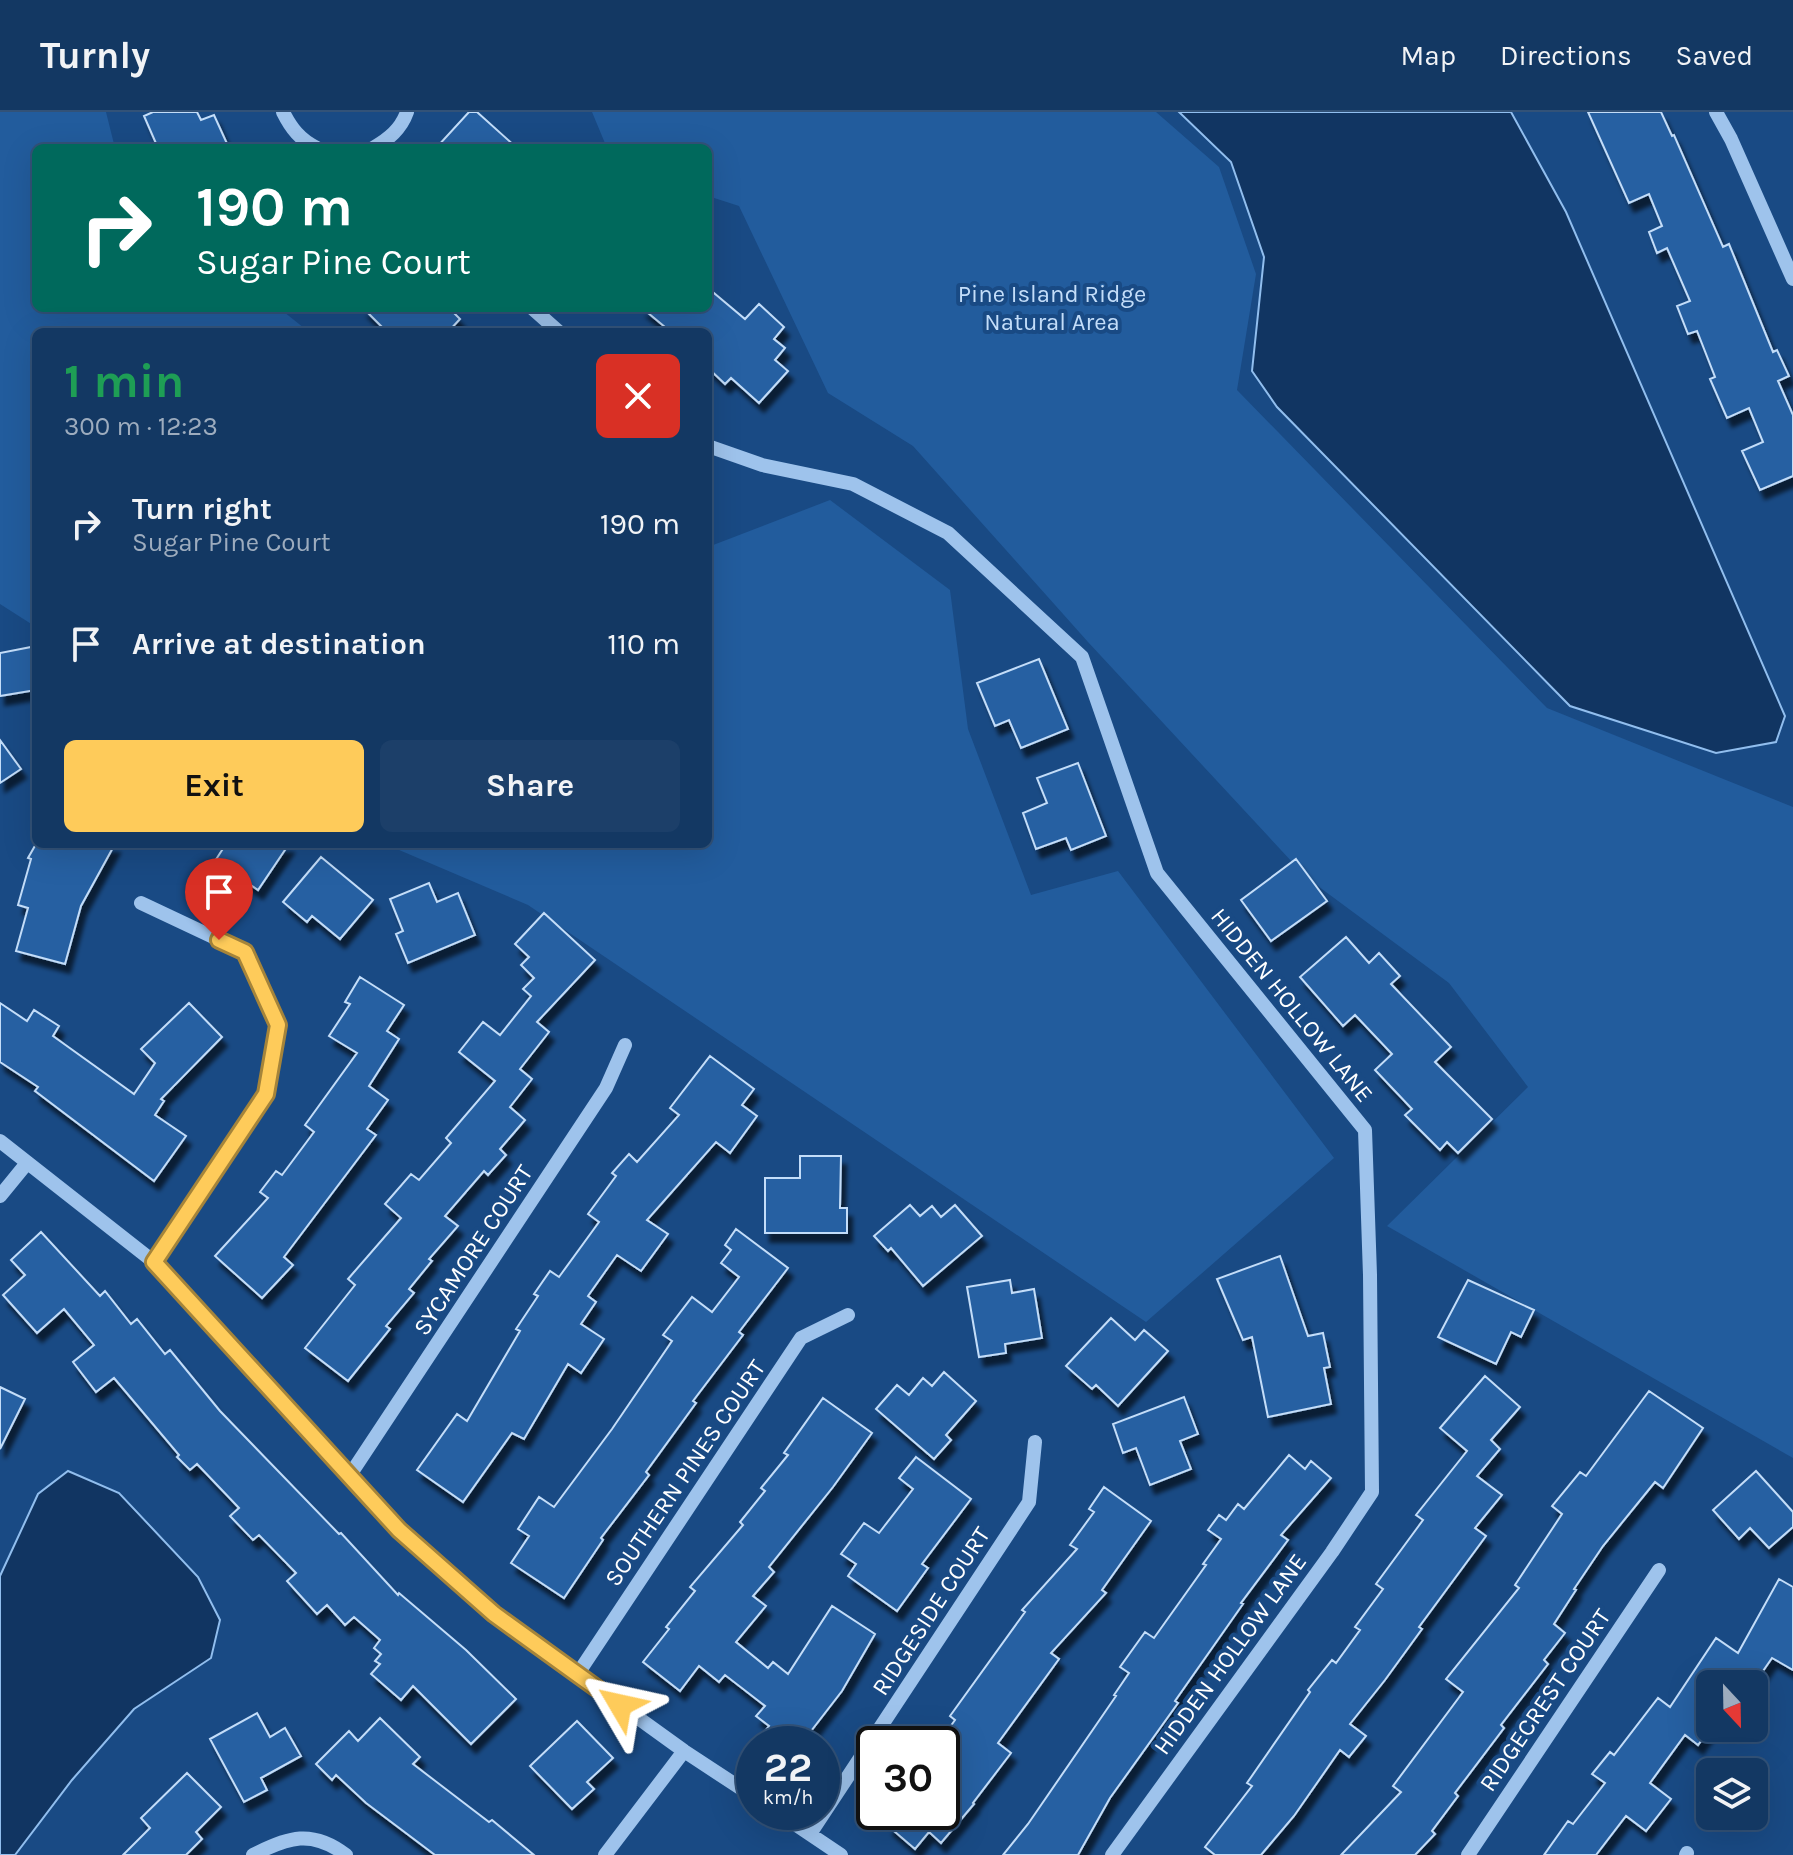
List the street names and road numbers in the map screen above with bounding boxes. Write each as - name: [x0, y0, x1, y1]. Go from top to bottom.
- street label: HIDDEN HOLLOW LANE: [1205, 902, 1379, 1108]
- street label: SYCAMORE COURT: [407, 1160, 539, 1340]
- street label: SOUTHERN PINES COURT: [599, 1355, 771, 1591]
- street label: RIDGESIDE COURT: [866, 1522, 996, 1700]
- street label: HIDDEN HOLLOW LANE: [1148, 1548, 1312, 1760]
- street label: RIDGECREST COURT: [1474, 1603, 1616, 1797]

